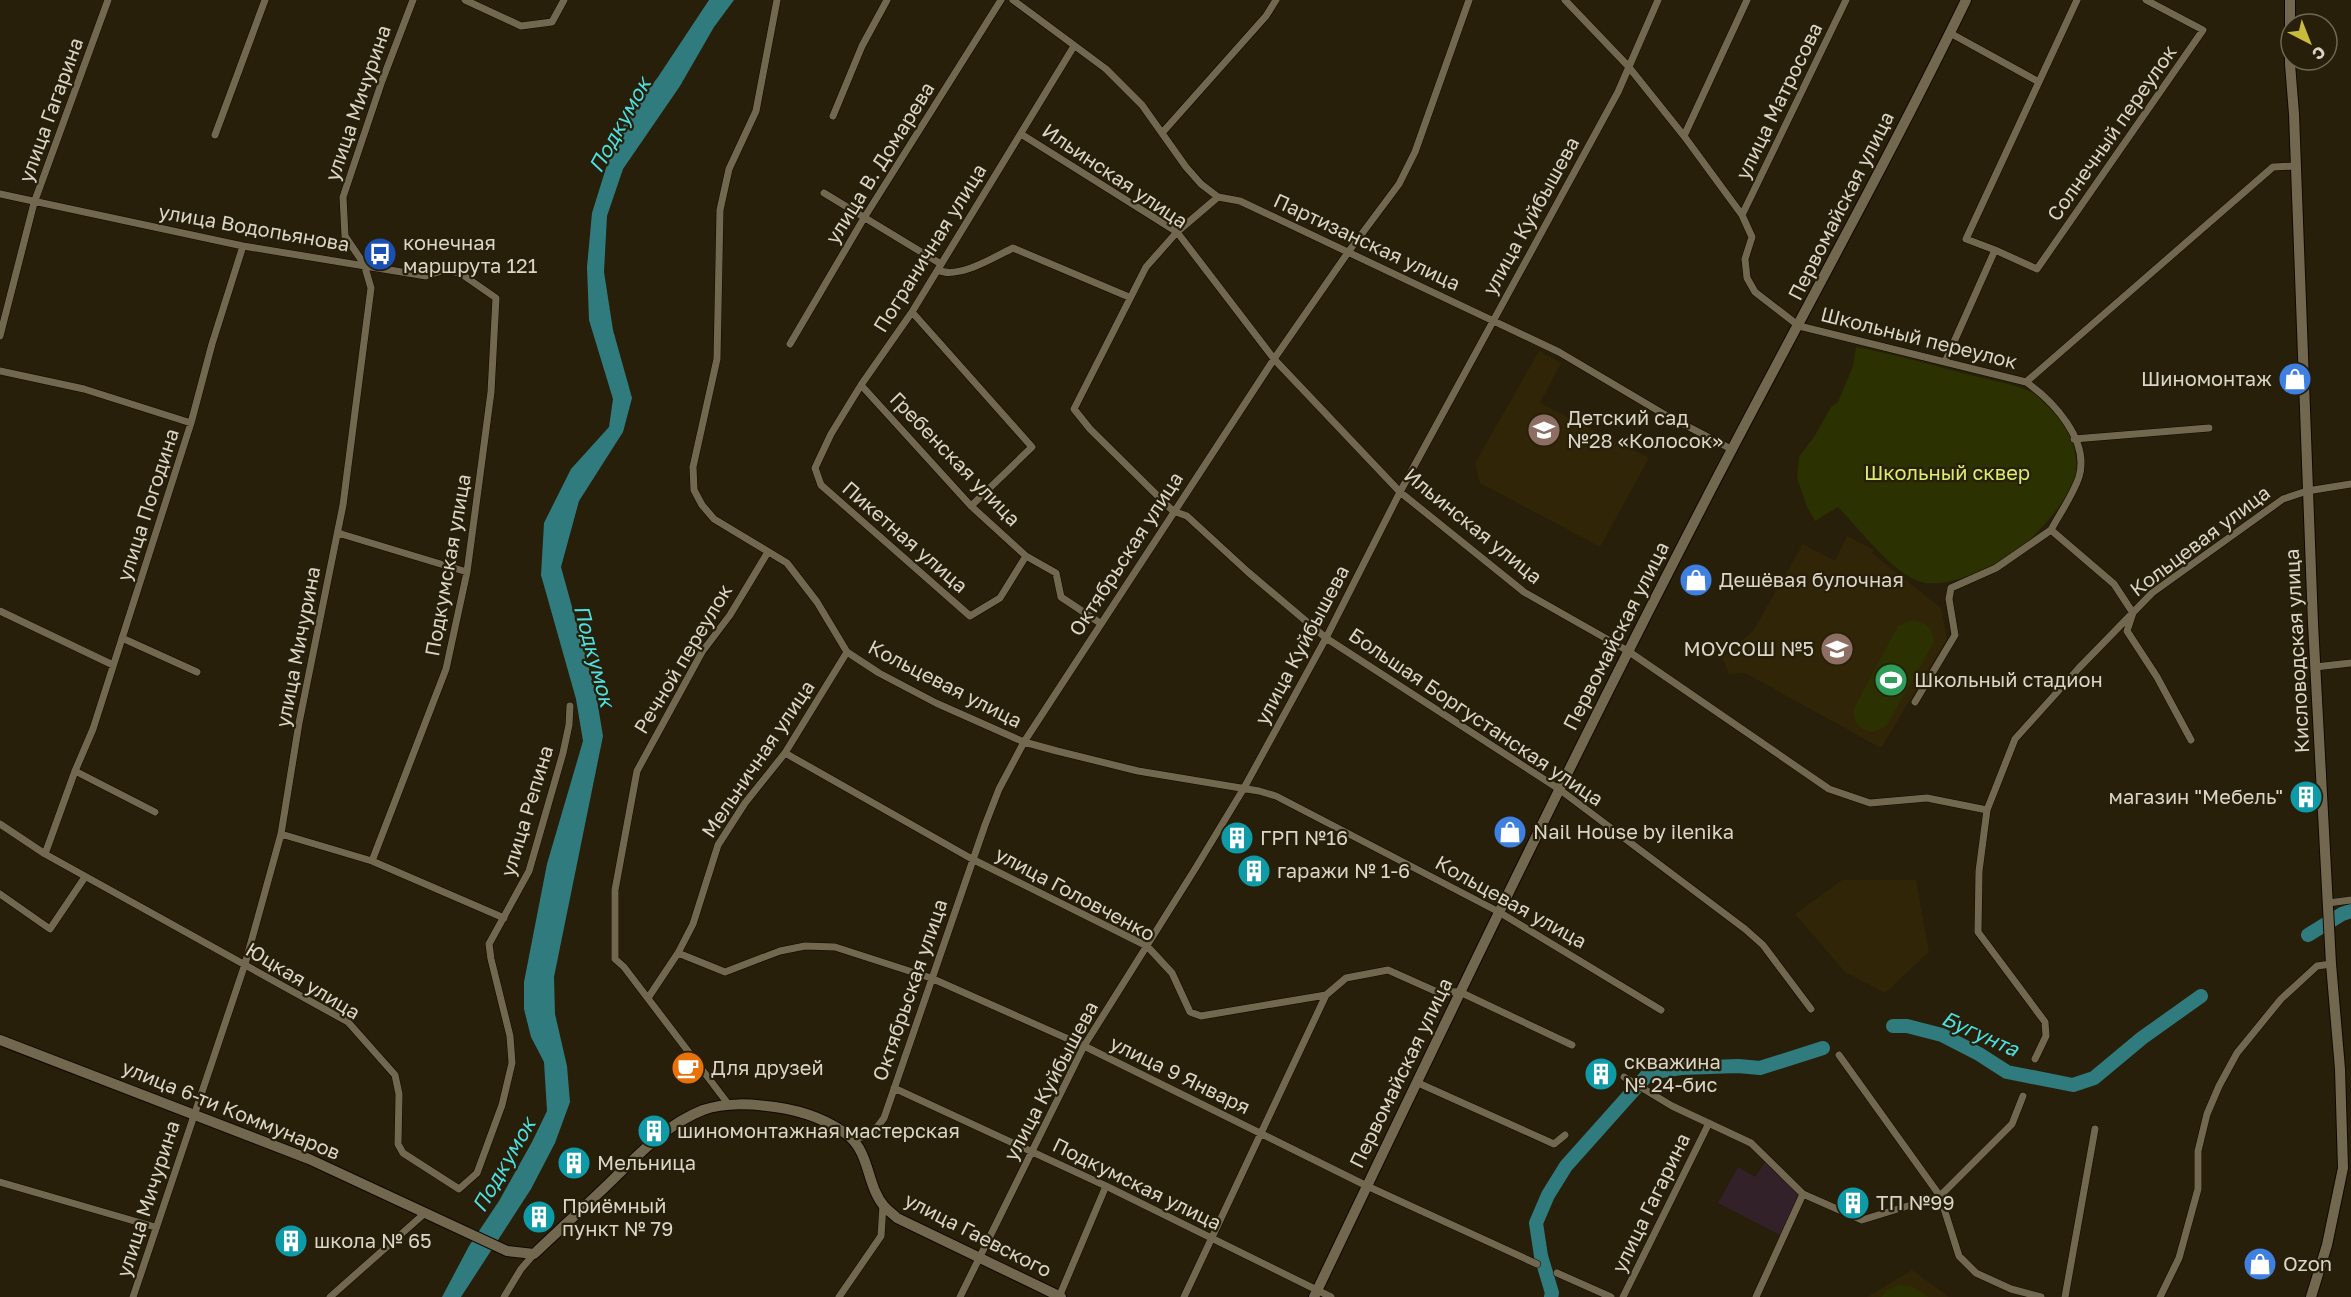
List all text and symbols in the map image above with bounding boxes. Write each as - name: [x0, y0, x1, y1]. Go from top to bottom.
- north arrow: [2279, 12, 2339, 72]
- street label: улица Матросова: [1730, 18, 1826, 183]
- street label: улица Мичурина: [319, 22, 395, 184]
- street label: улица Гагарина: [13, 34, 87, 185]
- street label: Солнечный переулок: [2041, 40, 2181, 225]
- text: С: [2308, 42, 2330, 64]
- water label: Подкумок: [582, 70, 657, 177]
- street label: улица В. Домарева: [820, 77, 939, 248]
- street label: Первомайская улица: [1782, 107, 1898, 304]
- street label: Ильинская улица: [1038, 118, 1193, 233]
- street label: улица Куйбышева: [1477, 132, 1584, 299]
- street label: Пограничная улица: [868, 159, 991, 336]
- street label: Партизанская улица: [1270, 187, 1464, 295]
- street label: улица Водопьянова: [157, 198, 352, 256]
- place label: конечная маршрута 121: [403, 230, 538, 277]
- bus stop icon: конечная маршрута 121: [362, 236, 398, 272]
- street label: Школьный переулок: [1819, 301, 2020, 373]
- shop icon: Шиномонтаж: [2277, 361, 2313, 397]
- place label: Шиномонтаж: [2141, 366, 2272, 390]
- street label: Гребенская улица: [886, 386, 1026, 530]
- place label: Детский сад №28 «Колосок»: [1567, 405, 1723, 452]
- school or university icon: Детский сад №28 «Колосок»: [1526, 412, 1562, 448]
- street label: улица Погодина: [111, 425, 183, 584]
- park label: Школьный сквер: [1864, 460, 2030, 484]
- street label: Ильинская улица: [1400, 462, 1547, 588]
- street label: Октябрьская улица: [1063, 467, 1187, 640]
- street label: Подкумская улица: [419, 472, 475, 658]
- street label: Пикетная улица: [838, 475, 973, 597]
- street label: Кольцевая улица: [2125, 480, 2274, 601]
- street label: Первомайская улица: [1557, 537, 1673, 734]
- street label: Кисловодская улица: [2279, 548, 2313, 754]
- street label: улица Куйбышева: [1249, 561, 1353, 728]
- shop icon: Дешёвая булочная: [1678, 562, 1714, 598]
- street label: улица Мичурина: [270, 564, 324, 729]
- place label: Дешёвая булочная: [1719, 567, 1904, 591]
- street label: Речной переулок: [628, 579, 736, 738]
- water label: Подкумок: [569, 602, 622, 712]
- street label: Большая Боргустанская улица: [1345, 622, 1608, 810]
- school or university icon: МОУСОШ №5: [1819, 631, 1855, 667]
- street label: Кольцевая улица: [865, 634, 1026, 732]
- place label: МОУСОШ №5: [1684, 636, 1814, 660]
- sports icon: Школьный стадион: [1873, 662, 1909, 698]
- place label: Школьный стадион: [1914, 667, 2103, 691]
- street label: Мельничная улица: [696, 675, 819, 842]
- street label: улица Репина: [495, 742, 557, 879]
- building icon: магазин "Мебель": [2288, 779, 2324, 815]
- place label: магазин "Мебель": [2109, 784, 2283, 808]
- shop icon: Nail House by ilenika: [1492, 814, 1528, 850]
- place label: Nail House by ilenika: [1533, 819, 1734, 843]
- building icon: ГРП №16: [1219, 820, 1255, 856]
- place label: ГРП №16: [1260, 825, 1348, 849]
- street label: улица Головченко: [992, 841, 1159, 945]
- street label: Кольцевая улица: [1432, 850, 1591, 953]
- building icon: гаражи № 1-6: [1236, 853, 1272, 889]
- place label: гаражи № 1-6: [1277, 858, 1410, 882]
- street label: Октябрьская улица: [867, 896, 951, 1084]
- street label: Юцкая улица: [242, 937, 365, 1024]
- street label: Первомайская улица: [1344, 974, 1457, 1172]
- street label: улица Куйбышева: [998, 997, 1102, 1164]
- water label: Бугунта: [1938, 1005, 2024, 1062]
- street label: улица 9 Января: [1106, 1030, 1254, 1118]
- place label: скважина № 24-бис: [1624, 1049, 1721, 1096]
- cafe icon: Для друзей: [670, 1050, 706, 1086]
- street label: улица 6-ти Коммунаров: [119, 1054, 344, 1164]
- place label: Для друзей: [711, 1055, 824, 1079]
- building icon: скважина № 24-бис: [1583, 1056, 1619, 1092]
- water label: Подкумок: [466, 1110, 542, 1216]
- building icon: шиномонтажная мастерская: [636, 1113, 672, 1149]
- street label: улица Мичурина: [110, 1117, 184, 1280]
- place label: шиномонтажная мастерская: [677, 1118, 960, 1142]
- street label: улица Гагарина: [1606, 1129, 1694, 1276]
- street label: Подкумская улица: [1049, 1132, 1226, 1234]
- building icon: Мельница: [556, 1145, 592, 1181]
- place label: Мельница: [597, 1150, 696, 1174]
- building icon: ТП №99: [1835, 1185, 1871, 1221]
- street label: улица Гаевского: [901, 1187, 1056, 1282]
- place label: ТП №99: [1876, 1190, 1955, 1214]
- place label: Приёмный пункт № 79: [562, 1193, 673, 1240]
- building icon: Приёмный пункт № 79: [521, 1199, 557, 1235]
- building icon: школа № 65: [273, 1223, 309, 1259]
- place label: школа № 65: [314, 1228, 432, 1252]
- shop icon: Ozon: [2242, 1246, 2278, 1282]
- place label: Ozon: [2283, 1251, 2332, 1275]

